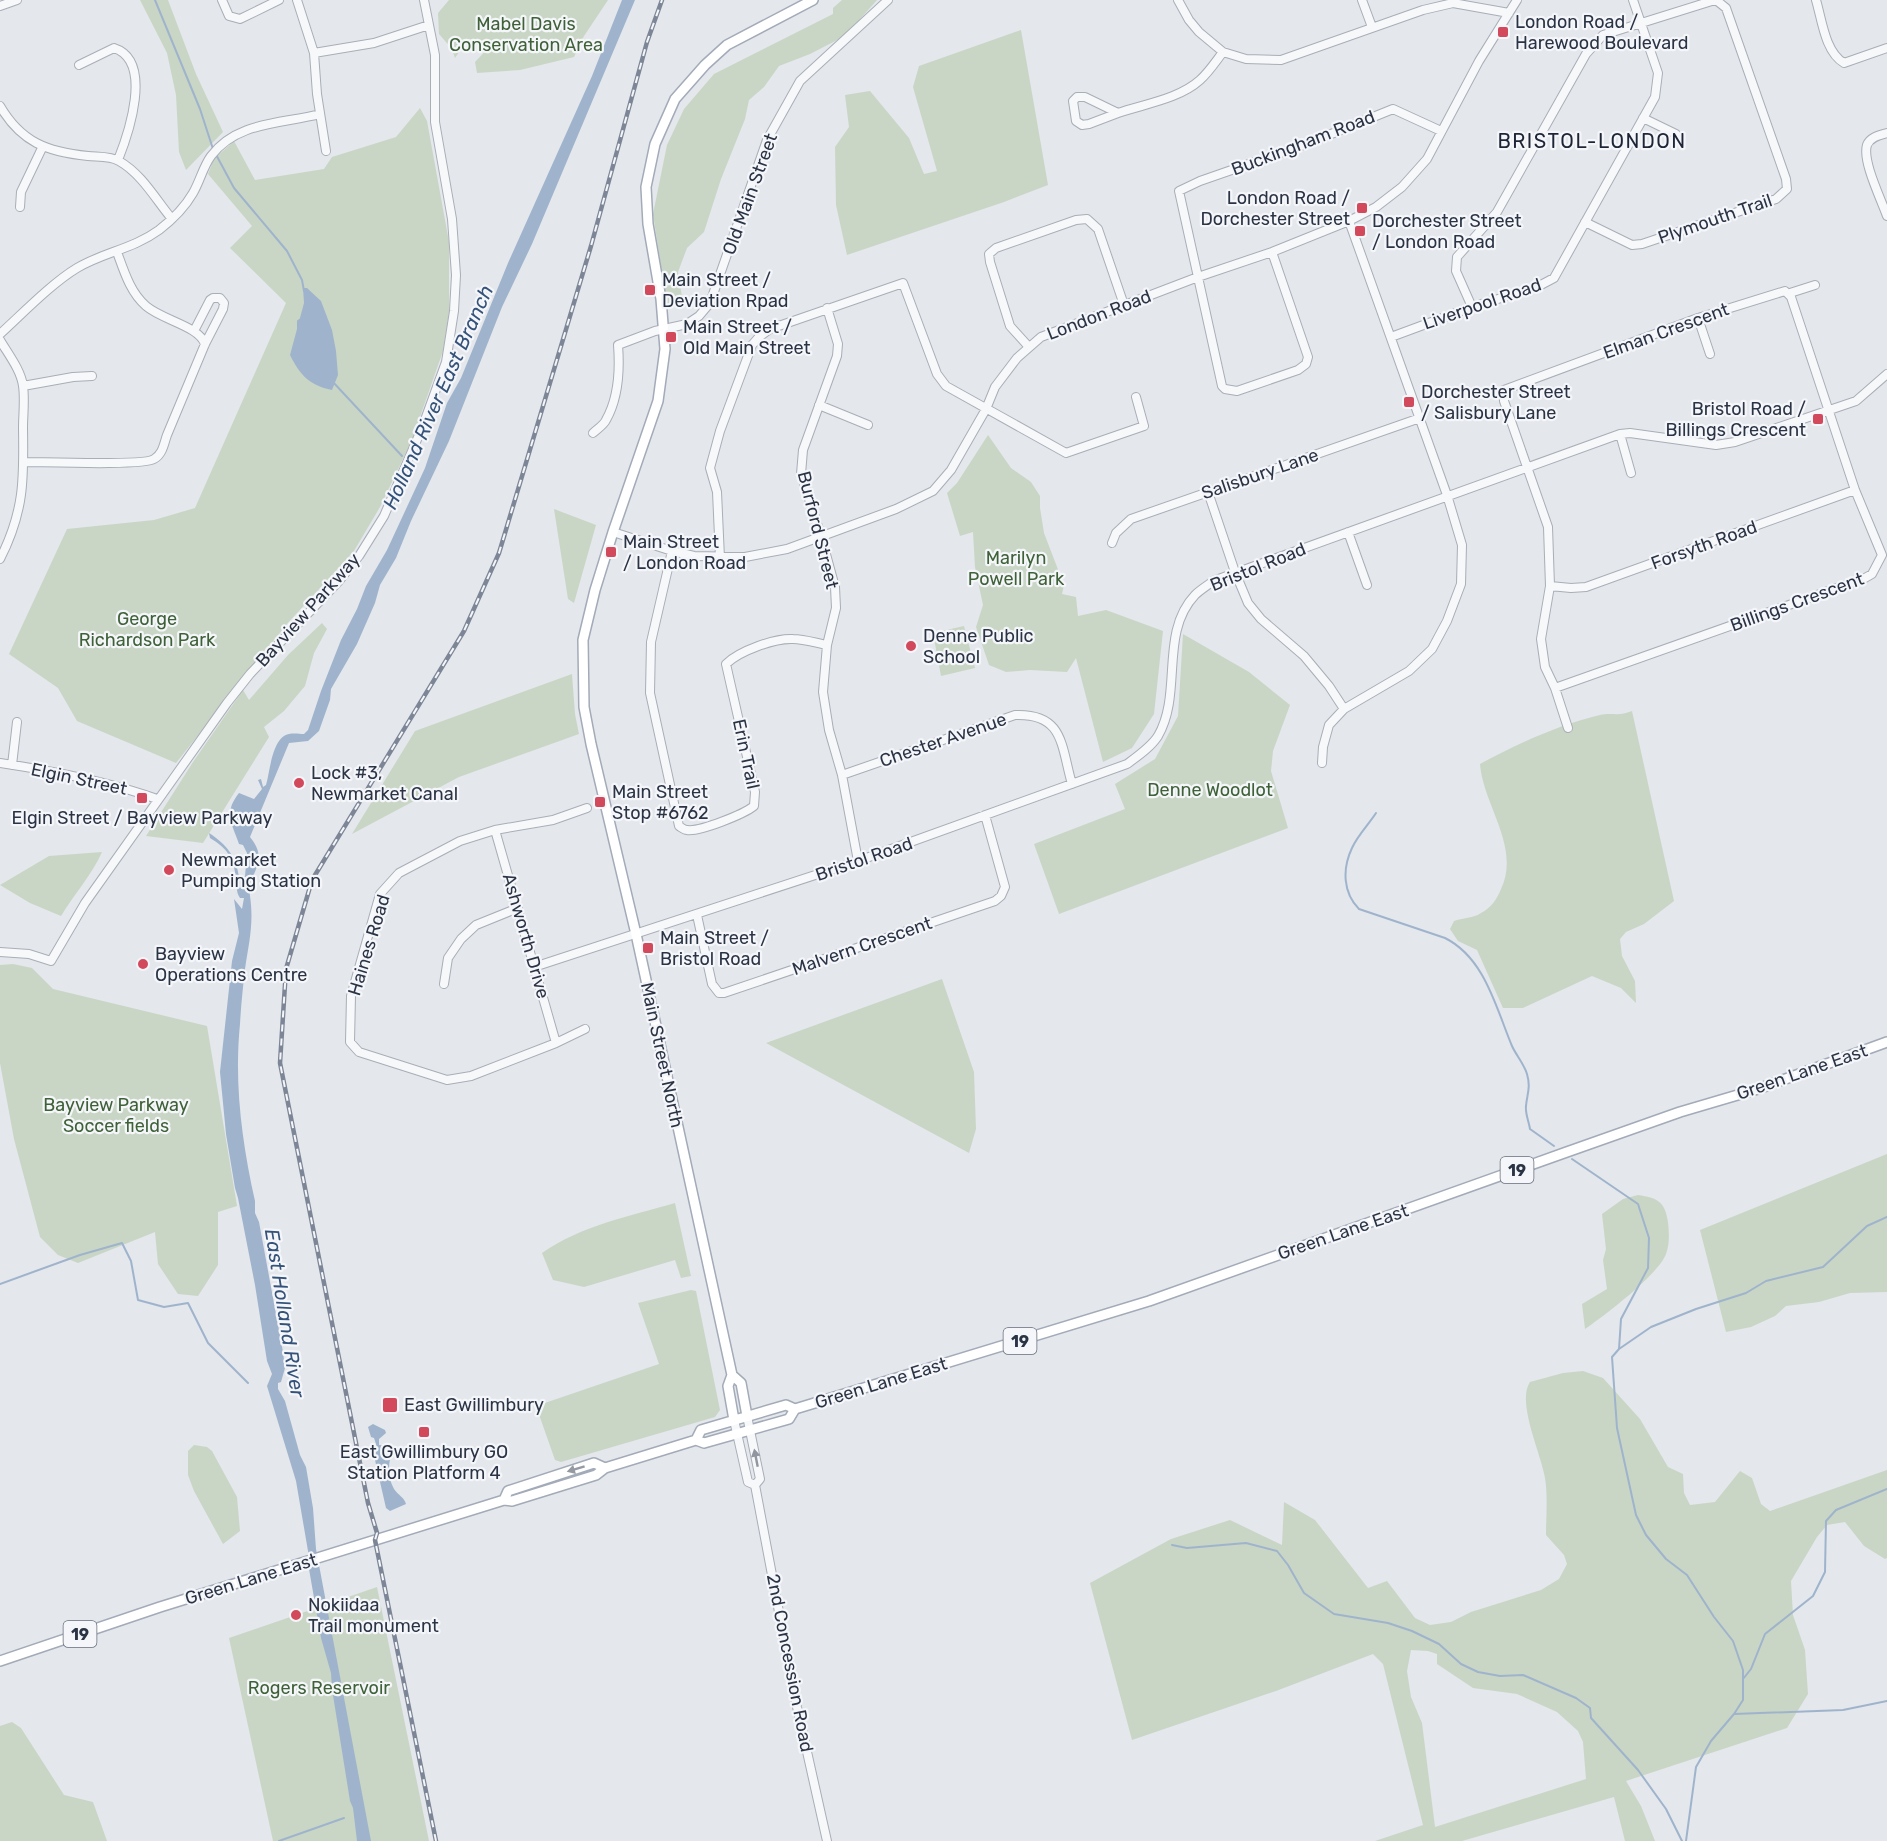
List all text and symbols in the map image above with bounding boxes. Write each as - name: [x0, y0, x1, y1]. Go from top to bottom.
- place label: London Road / Harewood Boulevard: [1515, 11, 1688, 54]
- park label: Mabel Davis Conservation Area: [449, 13, 603, 56]
- marker: London Road / Harewood Boulevard: [1496, 25, 1510, 39]
- street label: Buckingham Road: [1228, 105, 1378, 181]
- district label: BRISTOL-LONDON: [1497, 129, 1687, 153]
- street label: Old Main Street: [718, 130, 782, 258]
- place label: London Road / Dorchester Street: [1200, 187, 1350, 230]
- street label: Plymouth Trail: [1655, 189, 1775, 249]
- marker: London Road / Dorchester Street: [1355, 201, 1369, 215]
- place label: Dorchester Street / London Road: [1372, 210, 1522, 253]
- marker: Dorchester Street / London Road: [1353, 224, 1367, 238]
- place label: Main Street / Deviation Rpad: [662, 269, 789, 312]
- street label: Liverpool Road: [1420, 273, 1544, 335]
- water label: Holland River East Branch: [378, 281, 498, 513]
- marker: Main Street / Deviation Rpad: [643, 283, 657, 297]
- street label: London Road: [1044, 285, 1154, 345]
- street label: Elman Crescent: [1600, 298, 1732, 364]
- place label: Main Street / Old Main Street: [683, 316, 811, 359]
- marker: Main Street / Old Main Street: [664, 330, 678, 344]
- place label: Dorchester Street / Salisbury Lane: [1421, 381, 1571, 424]
- marker: Dorchester Street / Salisbury Lane: [1402, 395, 1416, 409]
- place label: Bristol Road / Billings Crescent: [1666, 398, 1806, 441]
- marker: Bristol Road / Billings Crescent: [1811, 412, 1825, 426]
- street label: Salisbury Lane: [1199, 444, 1321, 504]
- street label: Burford Street: [793, 469, 843, 591]
- street label: Forsyth Road: [1648, 516, 1760, 574]
- place label: Main Street / London Road: [623, 531, 746, 574]
- street label: Bristol Road: [1207, 538, 1309, 596]
- marker: Main Street / London Road: [604, 545, 618, 559]
- park label: Marilyn Powell Park: [968, 547, 1065, 590]
- street label: Bayview Parkway: [251, 549, 365, 671]
- street label: Billings Crescent: [1727, 568, 1867, 636]
- park label: George Richardson Park: [79, 608, 216, 651]
- place label: Denne Public School: [923, 625, 1034, 668]
- marker: Denne Public School: [904, 639, 918, 653]
- street label: Chester Avenue: [877, 708, 1009, 772]
- street label: Erin Trail: [728, 717, 764, 791]
- street label: Elgin Street: [29, 758, 129, 800]
- place label: Lock #3, Newmarket Canal: [311, 762, 458, 805]
- marker: Lock #3, Newmarket Canal: [292, 776, 306, 790]
- park label: Denne Woodlot: [1147, 779, 1273, 801]
- place label: Main Street Stop #6762: [612, 781, 709, 824]
- marker: Elgin Street / Bayview Parkway: [135, 791, 149, 805]
- marker: Main Street Stop #6762: [593, 795, 607, 809]
- place label: Elgin Street / Bayview Parkway: [12, 807, 272, 829]
- street label: Bristol Road: [813, 832, 915, 886]
- place label: Newmarket Pumping Station: [181, 849, 321, 892]
- marker: Newmarket Pumping Station: [162, 863, 176, 877]
- street label: Ashworth Drive: [498, 871, 554, 1001]
- street label: Haines Road: [343, 892, 395, 998]
- street label: Malvern Crescent: [789, 912, 935, 980]
- place label: Main Street / Bristol Road: [660, 927, 769, 970]
- marker: Main Street / Bristol Road: [641, 941, 655, 955]
- place label: Bayview Operations Centre: [155, 943, 307, 986]
- marker: Bayview Operations Centre: [136, 957, 150, 971]
- street label: Main Street North: [636, 980, 688, 1130]
- street label: Green Lane East: [1734, 1039, 1870, 1105]
- park label: Bayview Parkway Soccer fields: [43, 1094, 189, 1137]
- road number: 19: [1500, 1157, 1534, 1183]
- street label: Green Lane East: [1275, 1199, 1411, 1265]
- water label: East Holland River: [260, 1227, 310, 1400]
- road number: 19: [1004, 1328, 1036, 1354]
- street label: Green Lane East: [812, 1352, 950, 1414]
- place label: East Gwillimbury: [404, 1394, 544, 1416]
- marker: East Gwillimbury: [381, 1396, 399, 1414]
- marker: East Gwillimbury GO Station Platform 4: [417, 1425, 431, 1439]
- place label: East Gwillimbury GO Station Platform 4: [340, 1441, 508, 1484]
- one-way arrow: [751, 1448, 760, 1467]
- one-way arrow: [567, 1465, 585, 1474]
- street label: Green Lane East: [182, 1548, 320, 1610]
- street label: 2nd Concession Road: [762, 1572, 818, 1754]
- place label: Nokiidaa Trail monument: [308, 1594, 439, 1637]
- marker: Nokiidaa Trail monument: [289, 1608, 303, 1622]
- road number: 19: [64, 1621, 97, 1647]
- park label: Rogers Reservoir: [248, 1677, 390, 1699]

